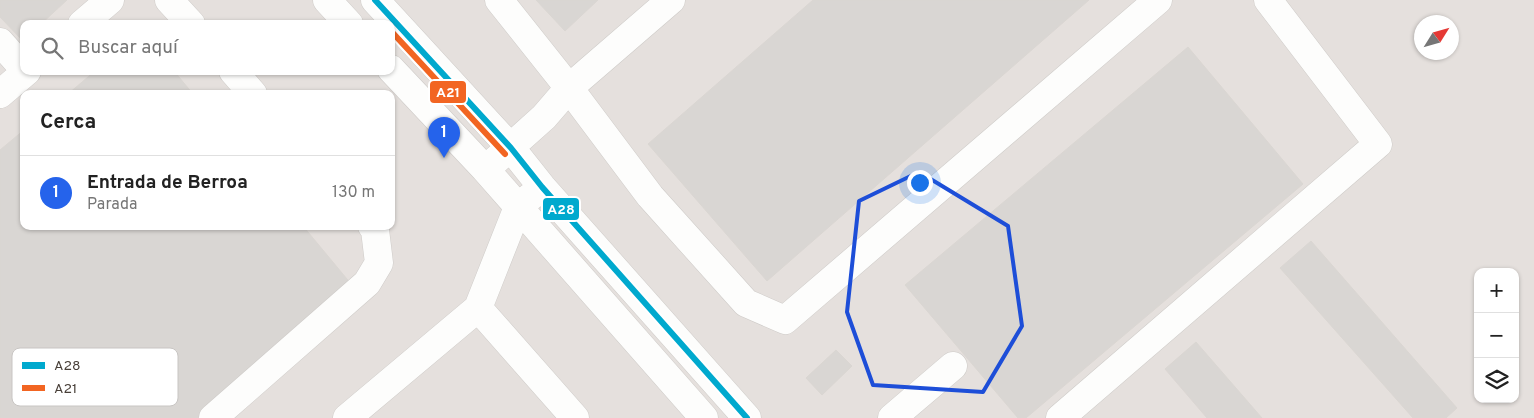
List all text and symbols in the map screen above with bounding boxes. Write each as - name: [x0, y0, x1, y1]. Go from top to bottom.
- north arrow: [1414, 15, 1459, 60]
- search box: [20, 20, 395, 75]
- icon: search: [38, 34, 66, 62]
- text: Buscar aquí: [78, 36, 178, 60]
- line badge: A21: [429, 80, 467, 104]
- text: A21: [436, 85, 460, 102]
- text: Cerca: [40, 109, 96, 136]
- pin: 1: [428, 117, 460, 158]
- your location: [907, 170, 933, 196]
- text: Entrada de Berroa: [87, 171, 248, 195]
- text: 1: [53, 183, 59, 203]
- text: 130 m: [332, 183, 375, 203]
- text: Parada: [87, 195, 137, 215]
- line badge: A28: [542, 197, 580, 221]
- text: A28: [547, 202, 575, 219]
- map controls: [1474, 268, 1519, 403]
- button: +: [1474, 268, 1519, 313]
- button: −: [1474, 313, 1519, 358]
- legend: [12, 348, 178, 406]
- text: A28: [54, 358, 81, 375]
- button: layers: [1474, 358, 1519, 403]
- text: A21: [54, 381, 77, 398]

